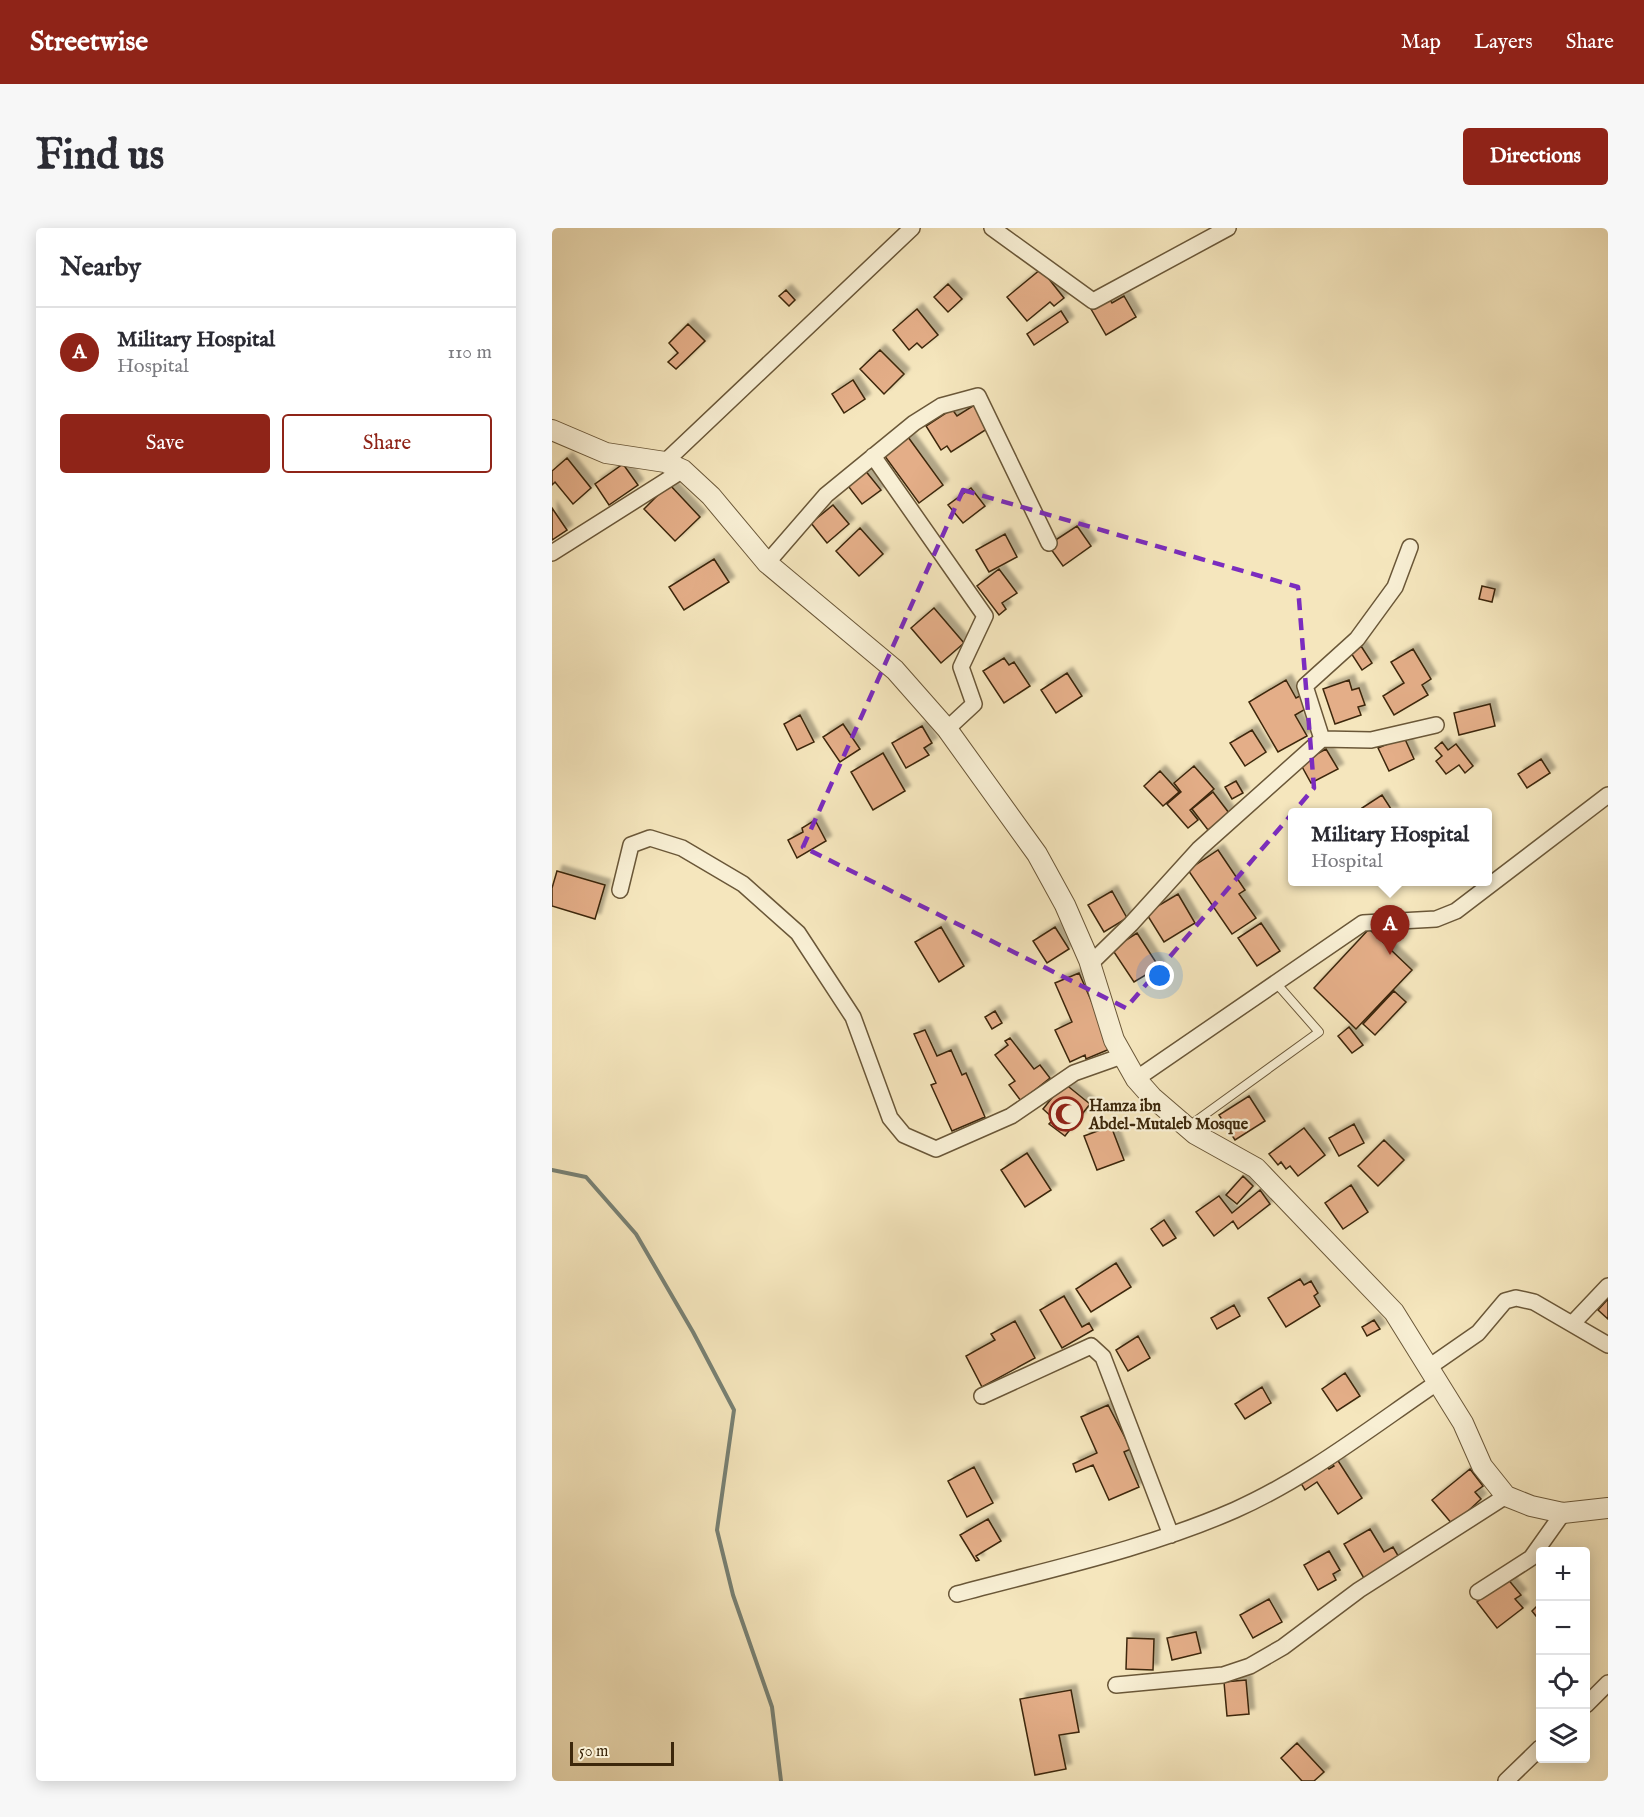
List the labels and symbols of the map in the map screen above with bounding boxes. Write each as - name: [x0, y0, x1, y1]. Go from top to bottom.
- pin: A: [1370, 906, 1410, 955]
- your location: [1145, 961, 1174, 990]
- mosque icon: Hamza ibn Abdel-Mutaleb Mosque: [1048, 1096, 1084, 1132]
- place label: Hamza ibn Abdel-Mutaleb Mosque: [1088, 1097, 1249, 1135]
- scale bar: [570, 1739, 674, 1766]

